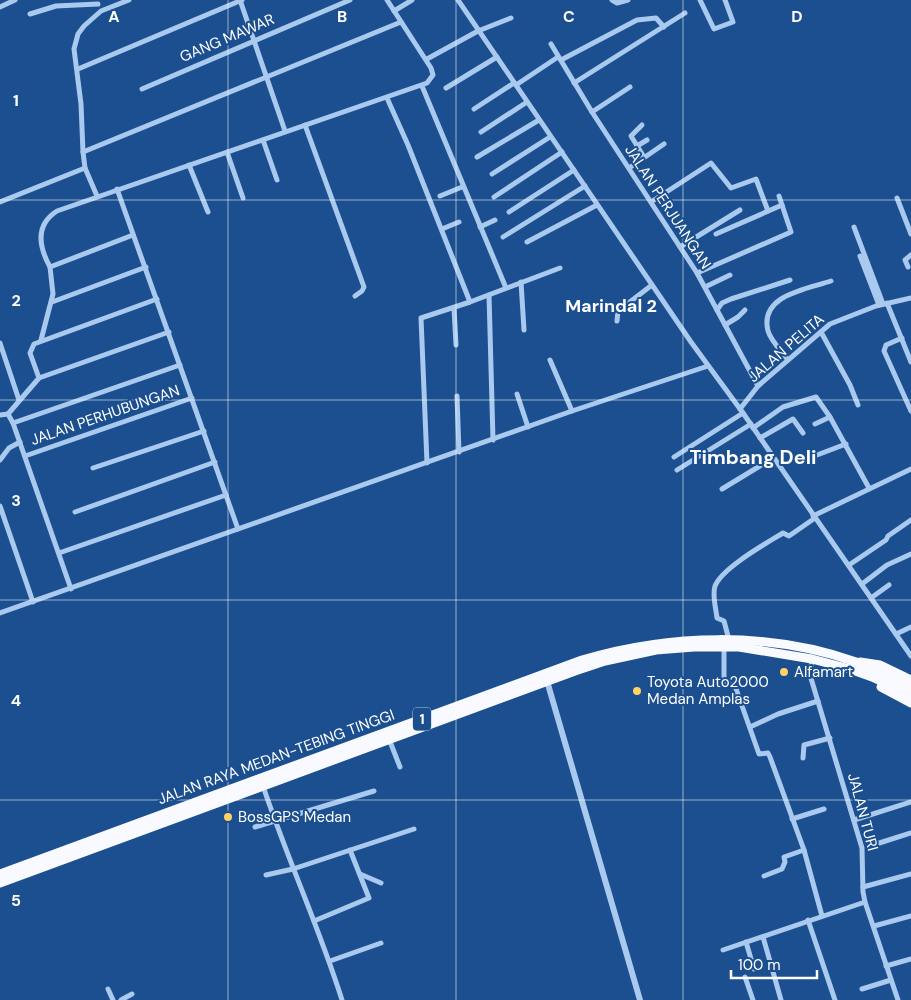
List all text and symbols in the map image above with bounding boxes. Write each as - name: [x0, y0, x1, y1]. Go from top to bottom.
- text: A: [108, 6, 120, 27]
- text: B: [337, 6, 347, 27]
- text: C: [563, 6, 575, 27]
- text: D: [791, 6, 803, 27]
- street label: GANG MAWAR: [177, 9, 277, 67]
- text: 1: [13, 90, 19, 111]
- street label: JALAN PERJUANGAN: [620, 141, 716, 273]
- text: 2: [11, 290, 21, 311]
- district label: Marindal 2: [565, 294, 657, 318]
- street label: JALAN PELITA: [744, 309, 828, 387]
- street label: JALAN PERHUBUNGAN: [28, 380, 182, 450]
- district label: Timbang Deli: [689, 444, 817, 470]
- text: 3: [11, 490, 21, 511]
- place label: Alfamart: [794, 662, 853, 682]
- marker: Alfamart: [778, 666, 790, 678]
- place label: Toyota Auto2000 Medan Amplas: [647, 672, 769, 709]
- marker: Toyota Auto2000 Medan Amplas: [631, 685, 643, 697]
- text: 4: [11, 690, 21, 711]
- street label: JALAN RAYA MEDAN-TEBING TINGGI: [155, 705, 397, 809]
- road number: 1: [413, 708, 431, 731]
- street label: JALAN TURI: [843, 771, 883, 853]
- place label: BossGPS Medan: [238, 807, 351, 827]
- marker: BossGPS Medan: [222, 811, 234, 823]
- text: 5: [11, 890, 21, 911]
- scale bar: [731, 948, 817, 980]
- text: 100 m: [738, 955, 781, 975]

